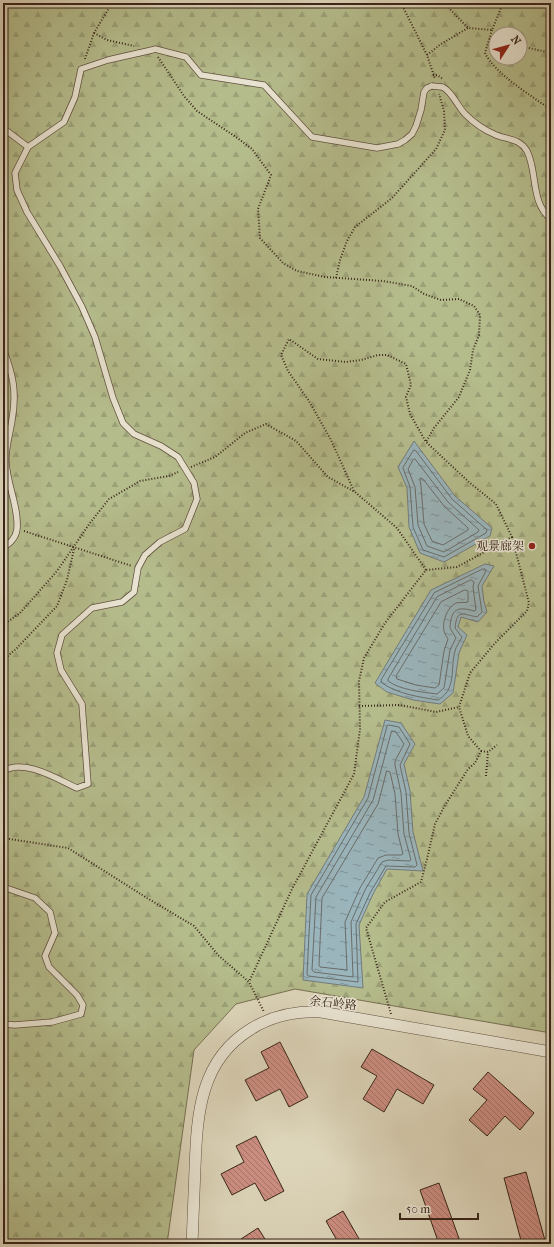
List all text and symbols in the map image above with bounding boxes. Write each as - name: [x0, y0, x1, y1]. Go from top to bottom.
- north arrow: [488, 26, 528, 66]
- text: N: [508, 33, 524, 48]
- place label: 观景廊架: [476, 539, 524, 553]
- marker: 观景廊架: [527, 541, 537, 551]
- street label: 余石岭路: [308, 994, 358, 1012]
- scale bar: [400, 1195, 478, 1221]
- text: 50 m: [406, 1202, 430, 1216]

